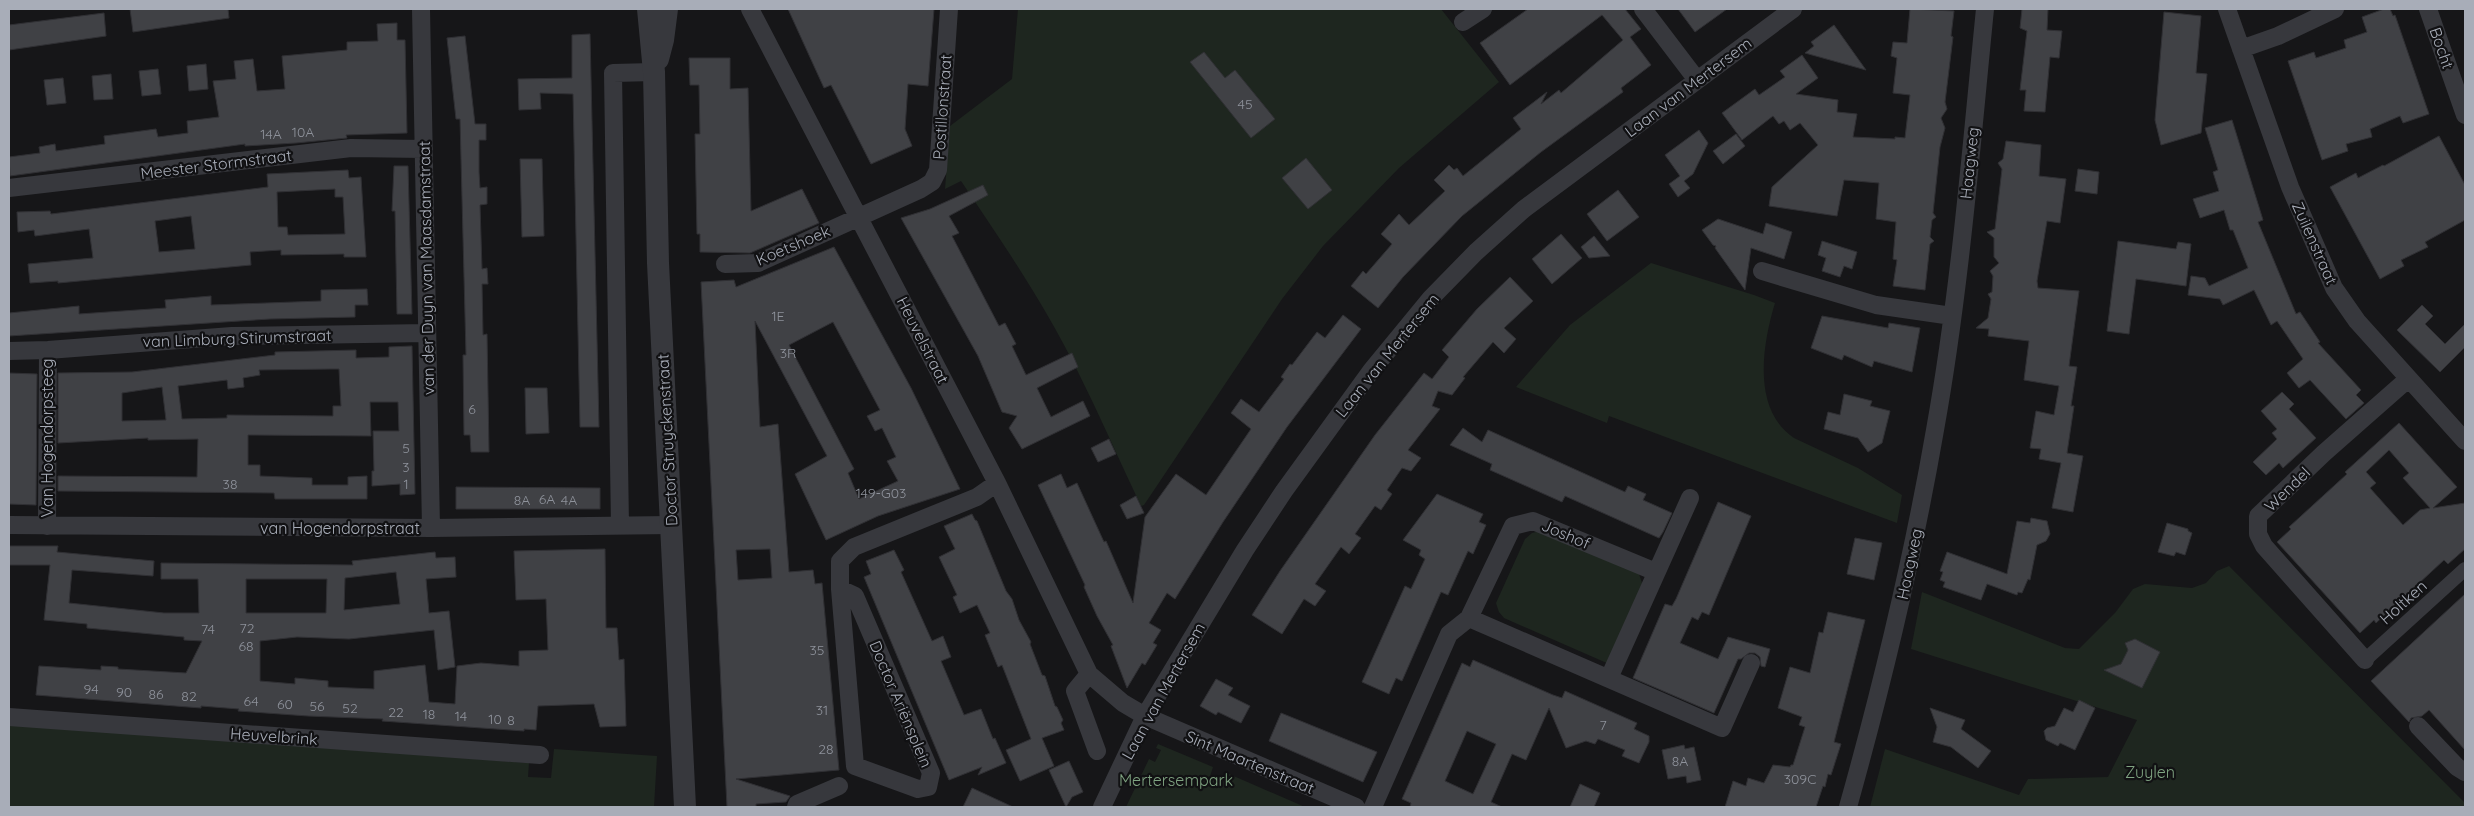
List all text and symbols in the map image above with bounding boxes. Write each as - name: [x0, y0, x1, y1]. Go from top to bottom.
- street label: Bocht: [2426, 24, 2458, 72]
- street label: Laan van Mertersem: [1621, 33, 1755, 141]
- street label: Postillonstraat: [928, 54, 956, 160]
- house number: 45: [1237, 95, 1253, 113]
- house number: 10A: [292, 123, 314, 141]
- house number: 14A: [260, 125, 282, 143]
- street label: Haagweg: [1955, 126, 1983, 200]
- street label: van der Duyn van Maasdamstraat: [414, 141, 438, 395]
- street label: Meester Stormstraat: [139, 145, 293, 183]
- street label: Zuilenstraat: [2288, 199, 2342, 287]
- street label: Koetshoek: [753, 220, 833, 270]
- street label: Laan van Mertersem: [1331, 289, 1443, 421]
- street label: Heuvelstraat: [893, 293, 953, 387]
- house number: 1E: [771, 307, 785, 325]
- street label: van Limburg Stirumstraat: [142, 325, 332, 351]
- house number: 3R: [780, 344, 796, 362]
- street label: Doctor Struyckenstraat: [653, 353, 681, 527]
- street label: Van Hogendorpsteeg: [37, 359, 57, 517]
- house number: 6: [468, 400, 476, 418]
- house number: 5: [402, 439, 410, 457]
- house number: 3: [402, 458, 410, 476]
- street label: Wendel: [2260, 462, 2314, 516]
- house number: 38: [223, 475, 237, 493]
- house number: 1: [403, 475, 409, 493]
- house number: 149-G03: [856, 484, 906, 502]
- house number: 6A: [539, 490, 555, 508]
- house number: 8A: [514, 491, 530, 509]
- house number: 4A: [561, 491, 577, 509]
- street label: Joshof: [1539, 515, 1594, 553]
- street label: van Hogendorpstraat: [260, 518, 420, 538]
- street label: Haagweg: [1892, 527, 1926, 601]
- street label: Holtken: [2375, 576, 2431, 628]
- house number: 72: [240, 619, 255, 637]
- street label: Laan van Mertersem: [1117, 619, 1209, 763]
- house number: 74: [201, 620, 215, 638]
- house number: 68: [238, 637, 254, 655]
- street label: Doctor Ariënsplein: [865, 638, 937, 770]
- house number: 35: [810, 641, 824, 659]
- house number: 94: [83, 680, 99, 698]
- house number: 90: [116, 683, 132, 701]
- house number: 86: [148, 685, 164, 703]
- house number: 82: [181, 687, 197, 705]
- house number: 64: [243, 692, 259, 710]
- house number: 60: [277, 695, 293, 713]
- house number: 56: [309, 697, 325, 715]
- house number: 52: [342, 699, 358, 717]
- house number: 31: [816, 701, 828, 719]
- house number: 22: [388, 703, 404, 721]
- house number: 18: [423, 705, 435, 723]
- house number: 14: [455, 707, 467, 725]
- house number: 10: [488, 710, 502, 728]
- house number: 8: [507, 711, 515, 729]
- house number: 7: [1599, 716, 1607, 734]
- street label: Heuvelbrink: [229, 723, 319, 749]
- street label: Sint Maartenstraat: [1183, 726, 1317, 798]
- house number: 28: [818, 740, 834, 758]
- house number: 8A: [1672, 752, 1688, 770]
- park label: Zuylen: [2125, 762, 2175, 782]
- park label: Mertersempark: [1119, 770, 1233, 790]
- house number: 309C: [1784, 770, 1816, 788]

